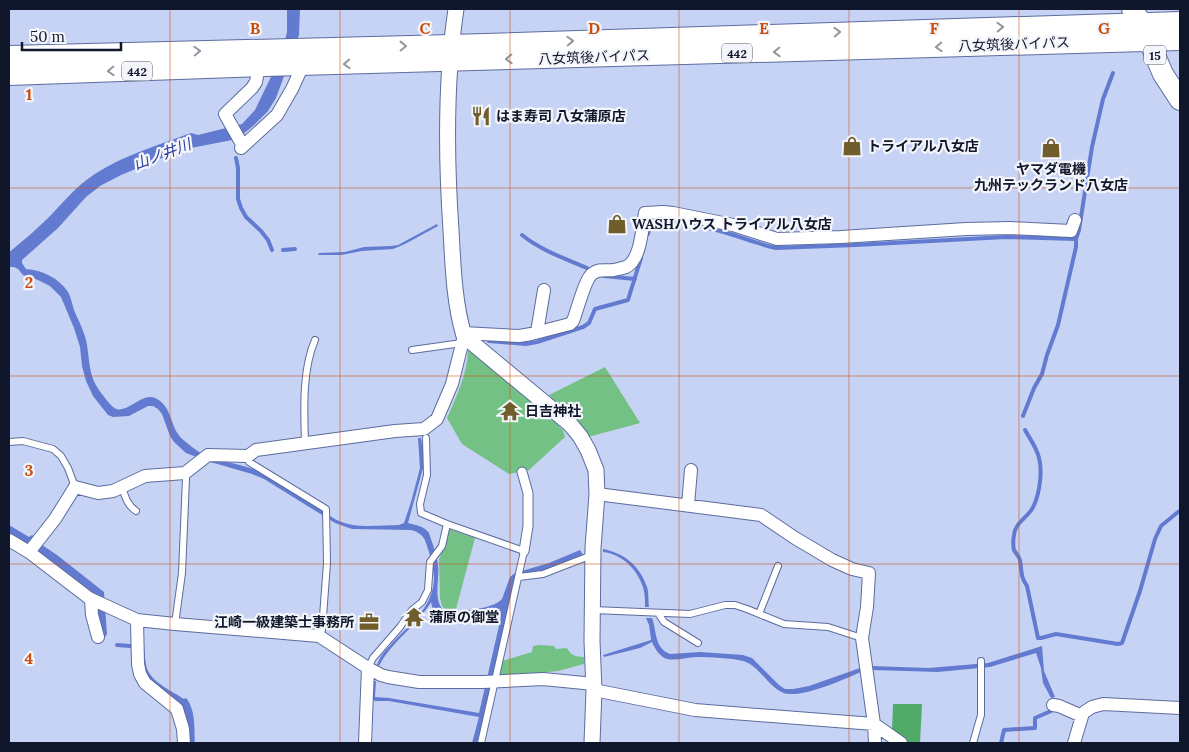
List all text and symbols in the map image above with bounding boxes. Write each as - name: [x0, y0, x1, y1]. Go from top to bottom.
- text: B: [250, 18, 261, 38]
- text: C: [419, 18, 431, 38]
- text: D: [588, 18, 600, 38]
- text: E: [759, 18, 769, 38]
- text: F: [929, 18, 939, 38]
- text: G: [1098, 18, 1110, 38]
- scale bar: [22, 20, 121, 52]
- one-way arrow: [996, 22, 1004, 32]
- text: 50 m: [30, 27, 65, 46]
- one-way arrow: [834, 27, 842, 37]
- street label: 八女筑後バイパス: [958, 33, 1070, 55]
- one-way arrow: [566, 36, 574, 46]
- one-way arrow: [400, 41, 407, 51]
- one-way arrow: [935, 41, 943, 52]
- road number: 442: [722, 44, 752, 62]
- one-way arrow: [194, 45, 202, 56]
- street label: 八女筑後バイパス: [538, 46, 650, 68]
- one-way arrow: [772, 46, 780, 57]
- road number: 15: [1144, 46, 1166, 64]
- one-way arrow: [505, 54, 513, 65]
- one-way arrow: [343, 59, 350, 69]
- road number: 442: [122, 61, 152, 80]
- one-way arrow: [107, 66, 115, 77]
- text: 1: [26, 84, 32, 104]
- restaurant icon: はま寿司 八女蒲原店: [470, 105, 492, 127]
- place label: はま寿司 八女蒲原店: [496, 107, 626, 125]
- water label: 山ノ井川: [131, 134, 195, 174]
- shop icon: トライアル八女店: [841, 135, 863, 157]
- place label: トライアル八女店: [867, 137, 979, 155]
- shop icon: ヤマダ電機 九州テックランド八女店: [1040, 137, 1062, 159]
- place label: ヤマダ電機 九州テックランド八女店: [974, 160, 1128, 194]
- shop icon: WASHハウス トライアル八女店: [606, 213, 628, 235]
- place label: WASHハウス トライアル八女店: [632, 215, 832, 233]
- text: 2: [25, 272, 33, 292]
- temple icon: 日吉神社: [499, 400, 521, 422]
- place label: 日吉神社: [525, 402, 581, 420]
- text: 3: [25, 460, 34, 480]
- temple icon: 蒲原の御堂: [403, 606, 425, 628]
- place label: 蒲原の御堂: [429, 608, 499, 626]
- office icon: 江崎一級建築士事務所: [358, 611, 380, 633]
- place label: 江崎一級建築士事務所: [214, 613, 354, 631]
- text: 4: [25, 648, 34, 668]

